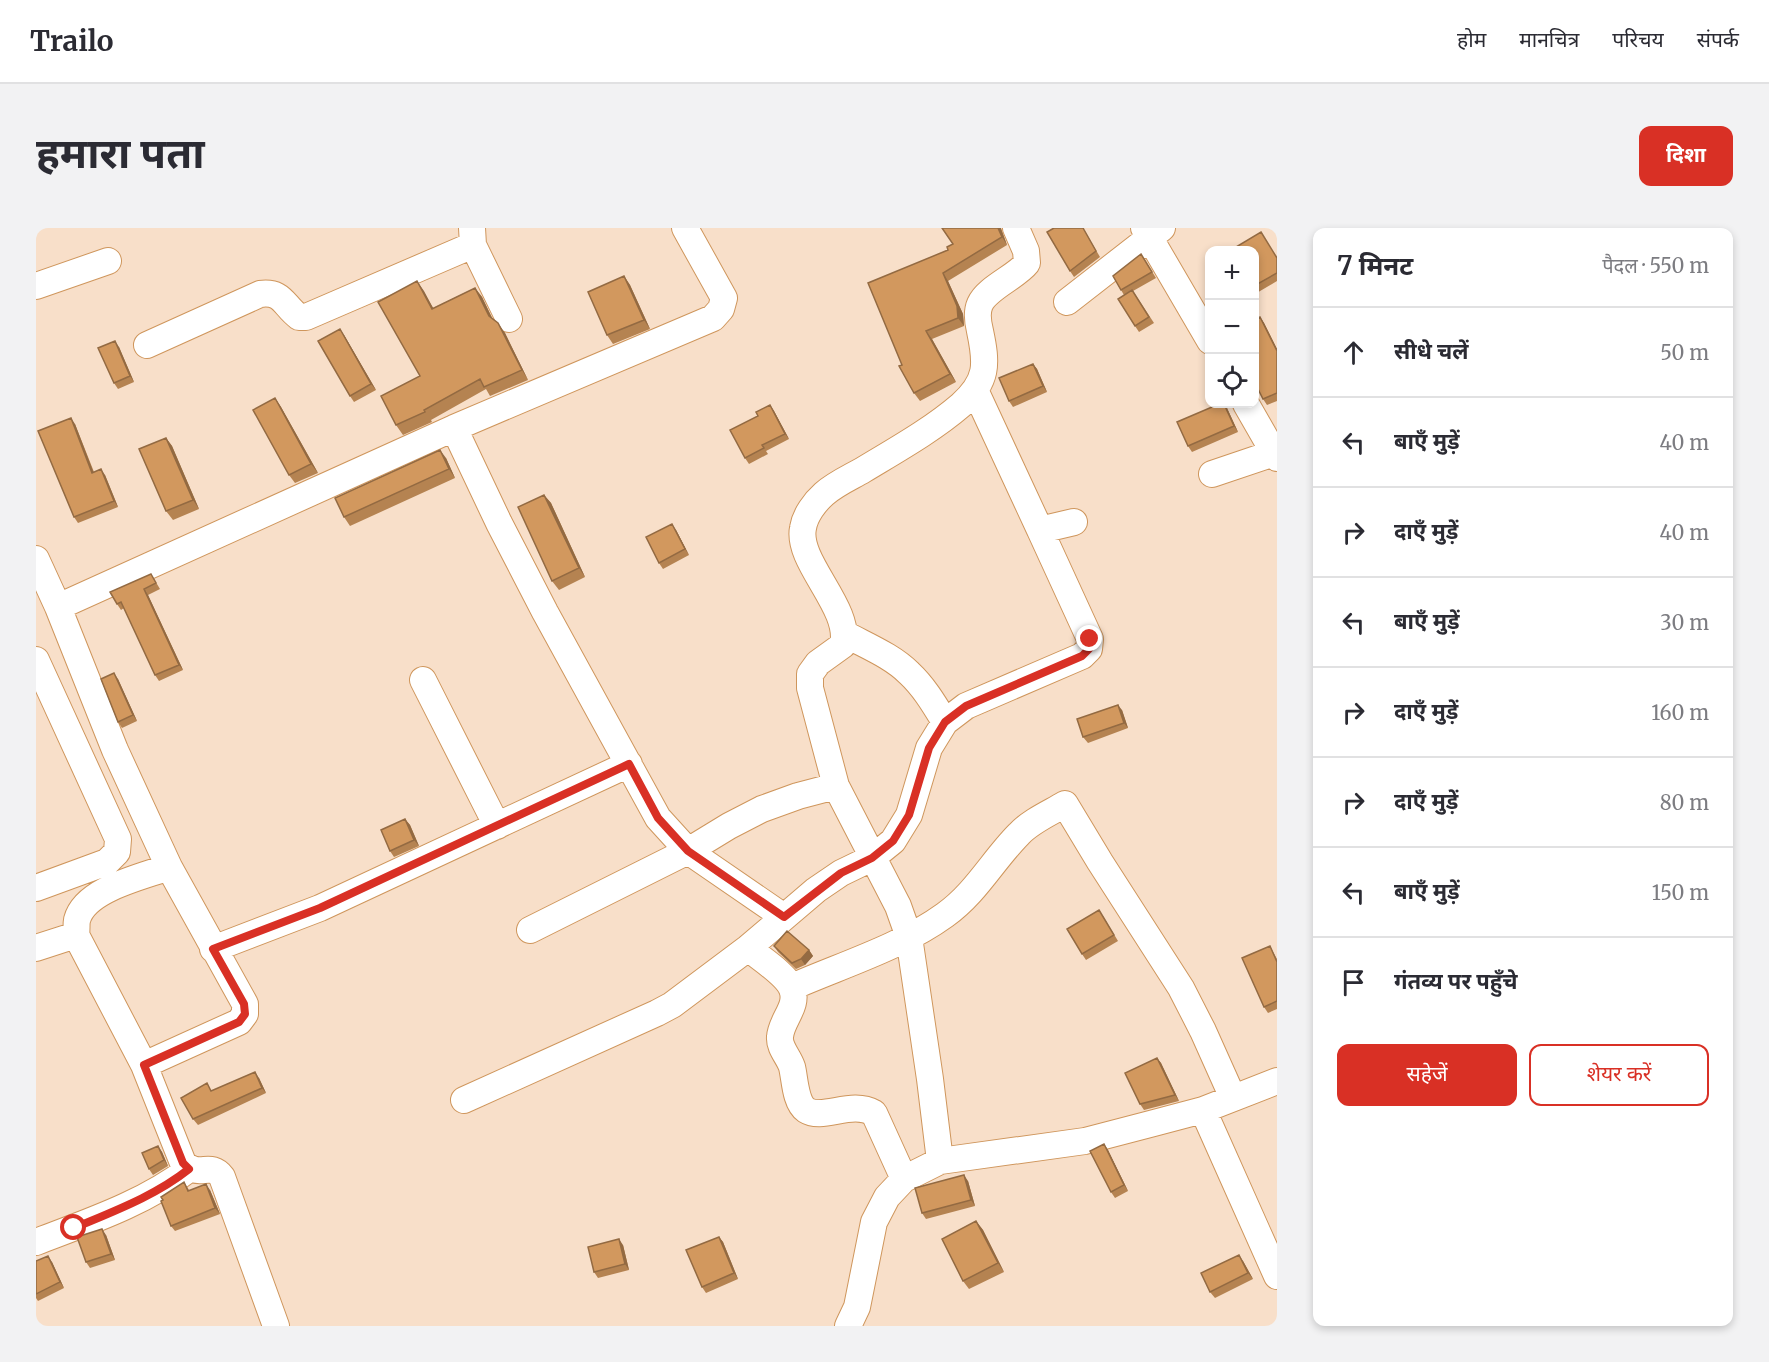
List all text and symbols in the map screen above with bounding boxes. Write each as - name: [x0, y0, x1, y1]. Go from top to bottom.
- text: Trailo: [30, 23, 114, 59]
- text: होम: [1457, 26, 1486, 53]
- text: मानचित्र: [1519, 26, 1579, 53]
- text: परिचय: [1612, 26, 1664, 53]
- text: संपर्क: [1697, 26, 1739, 53]
- button: दिशा: [1639, 126, 1733, 186]
- text: हमारा पता: [36, 127, 205, 179]
- map controls: [1205, 246, 1259, 408]
- button: +: [1205, 246, 1259, 300]
- text: 7 मिनट: [1337, 249, 1413, 282]
- text: पैदल · 550 m: [1602, 253, 1709, 278]
- button: −: [1205, 300, 1259, 354]
- icon: ahead: [1337, 336, 1370, 369]
- text: सीधे चलें: [1394, 337, 1469, 365]
- text: 50 m: [1660, 340, 1709, 365]
- button: locate: [1205, 354, 1259, 408]
- icon: left: [1337, 426, 1370, 459]
- text: बाएँ मुड़ें: [1394, 427, 1460, 455]
- text: 40 m: [1659, 430, 1709, 455]
- icon: right: [1337, 516, 1370, 549]
- text: दाएँ मुड़ें: [1394, 517, 1458, 545]
- text: 40 m: [1659, 520, 1709, 545]
- icon: left: [1337, 606, 1370, 639]
- text: बाएँ मुड़ें: [1394, 607, 1460, 635]
- text: 30 m: [1660, 610, 1709, 635]
- route end: [1076, 625, 1102, 651]
- icon: right: [1337, 696, 1370, 729]
- text: दाएँ मुड़ें: [1394, 697, 1458, 725]
- text: 160 m: [1651, 700, 1709, 725]
- icon: right: [1337, 786, 1370, 819]
- text: दाएँ मुड़ें: [1394, 787, 1458, 815]
- text: 80 m: [1660, 790, 1709, 815]
- icon: left: [1337, 876, 1370, 909]
- text: बाएँ मुड़ें: [1394, 877, 1460, 905]
- text: 150 m: [1652, 880, 1709, 905]
- icon: arrive: [1337, 966, 1370, 999]
- text: गंतव्य पर पहुँचे: [1394, 967, 1518, 995]
- button: सहेजें: [1337, 1044, 1517, 1106]
- button: शेयर करें: [1529, 1044, 1709, 1106]
- route start: [60, 1214, 86, 1240]

